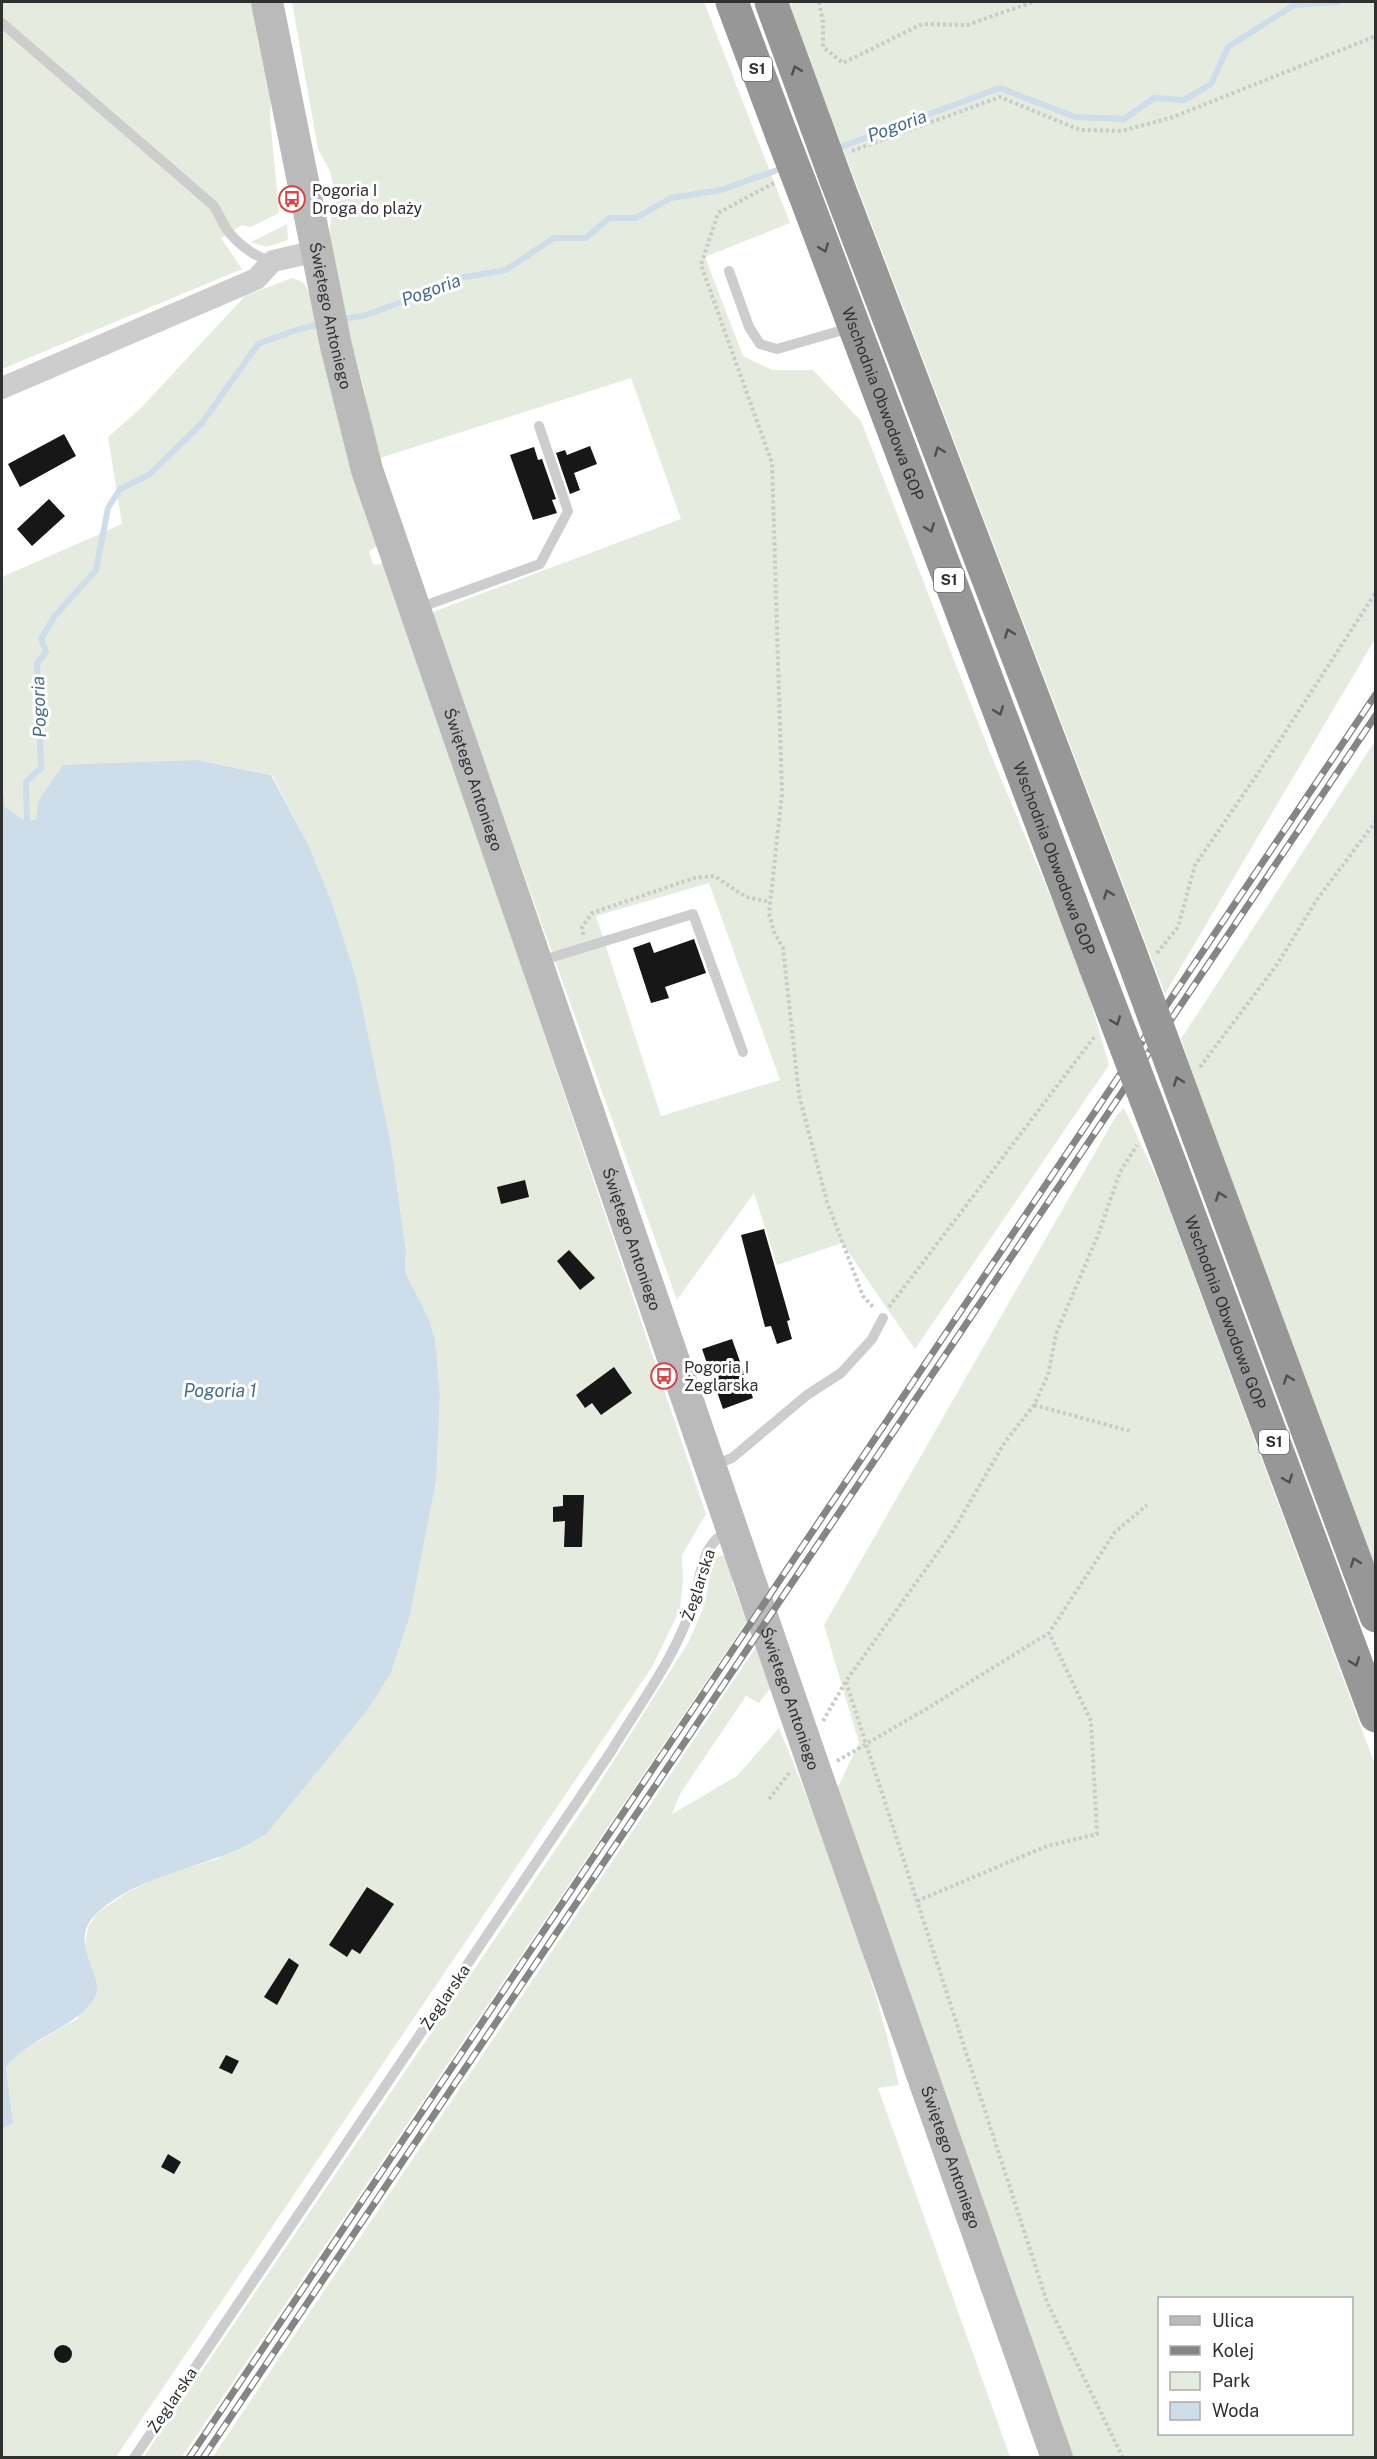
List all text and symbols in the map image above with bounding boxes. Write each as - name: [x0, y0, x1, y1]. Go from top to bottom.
- road number: S1: [742, 57, 772, 81]
- one-way arrow: [790, 65, 803, 76]
- water label: Pogoria: [864, 105, 929, 146]
- place label: Pogoria I Droga do plaży: [312, 181, 423, 218]
- bus stop icon: Pogoria I Droga do plaży: [277, 184, 307, 214]
- street label: Świętego Antoniego: [305, 240, 355, 391]
- one-way arrow: [817, 242, 830, 253]
- water label: Pogoria: [398, 269, 463, 310]
- street label: Wschodnia Obwodowa GOP: [838, 304, 928, 503]
- one-way arrow: [934, 446, 946, 457]
- one-way arrow: [923, 522, 935, 533]
- road number: S1: [934, 568, 964, 592]
- one-way arrow: [1003, 628, 1016, 639]
- water label: Pogoria: [27, 676, 50, 738]
- street label: Świętego Antoniego: [440, 705, 507, 854]
- one-way arrow: [992, 705, 1004, 716]
- street label: Wschodnia Obwodowa GOP: [1009, 759, 1099, 958]
- one-way arrow: [1102, 889, 1115, 900]
- one-way arrow: [1109, 1015, 1121, 1026]
- one-way arrow: [1173, 1077, 1185, 1088]
- street label: Świętego Antoniego: [598, 1165, 665, 1313]
- one-way arrow: [1215, 1191, 1227, 1202]
- street label: Wschodnia Obwodowa GOP: [1181, 1213, 1270, 1412]
- place label: Pogoria I Żeglarska: [684, 1358, 758, 1395]
- bus stop icon: Pogoria I Żeglarska: [649, 1361, 679, 1391]
- one-way arrow: [1282, 1374, 1295, 1384]
- water label: Pogoria 1: [183, 1380, 257, 1401]
- road number: S1: [1259, 1430, 1289, 1454]
- one-way arrow: [1280, 1473, 1293, 1484]
- street label: Żeglarska: [677, 1546, 719, 1624]
- one-way arrow: [1350, 1557, 1363, 1567]
- street label: Świętego Antoniego: [756, 1624, 823, 1773]
- one-way arrow: [1348, 1656, 1361, 1667]
- street label: Żeglarska: [416, 1961, 474, 2033]
- street label: Świętego Antoniego: [917, 2083, 984, 2231]
- legend: [1158, 2297, 1353, 2435]
- text: Ulica: [1212, 2310, 1254, 2331]
- text: Kolej: [1212, 2340, 1254, 2361]
- street label: Żeglarska: [143, 2364, 201, 2436]
- text: Park: [1212, 2370, 1250, 2391]
- text: Woda: [1212, 2400, 1259, 2421]

